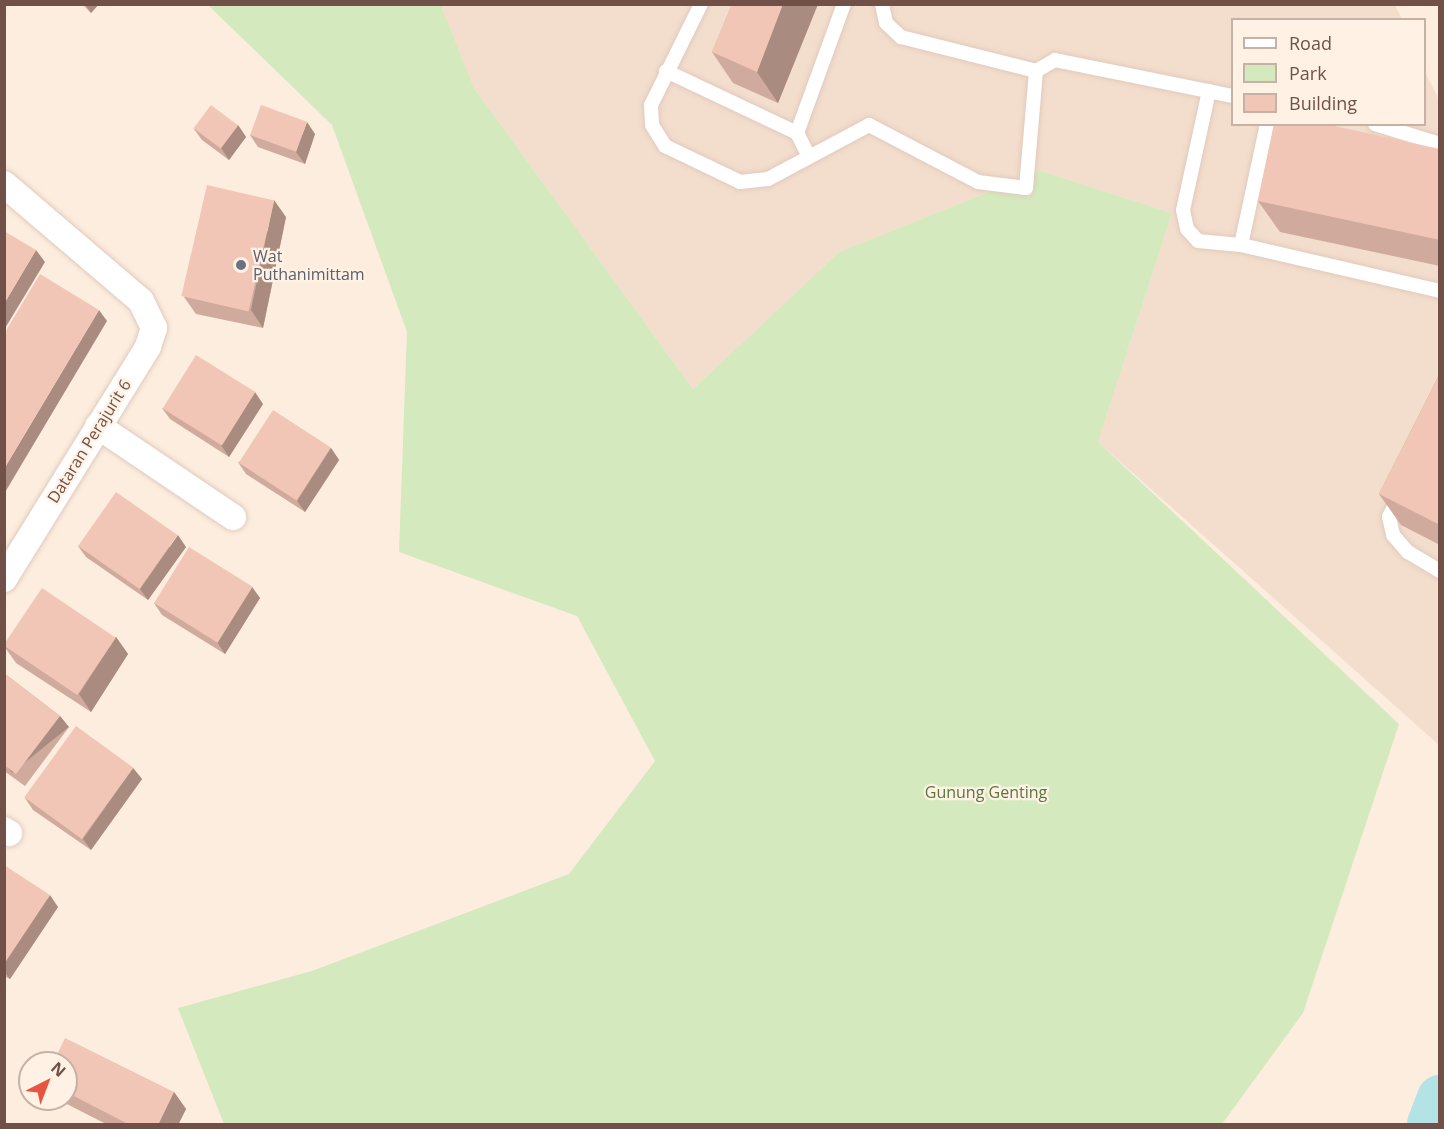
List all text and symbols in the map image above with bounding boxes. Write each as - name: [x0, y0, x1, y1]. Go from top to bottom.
- legend: [1231, 18, 1426, 126]
- text: Road: [1289, 31, 1332, 55]
- text: Park: [1289, 61, 1327, 85]
- text: Building: [1289, 91, 1357, 115]
- place label: Wat Puthanimittam: [253, 246, 365, 284]
- marker: Wat Puthanimittam: [234, 258, 248, 272]
- street label: Dataran Perajurit 6: [43, 376, 135, 506]
- park label: Gunung Genting: [925, 782, 1047, 802]
- north arrow: [18, 1051, 78, 1111]
- text: N: [47, 1057, 71, 1082]

